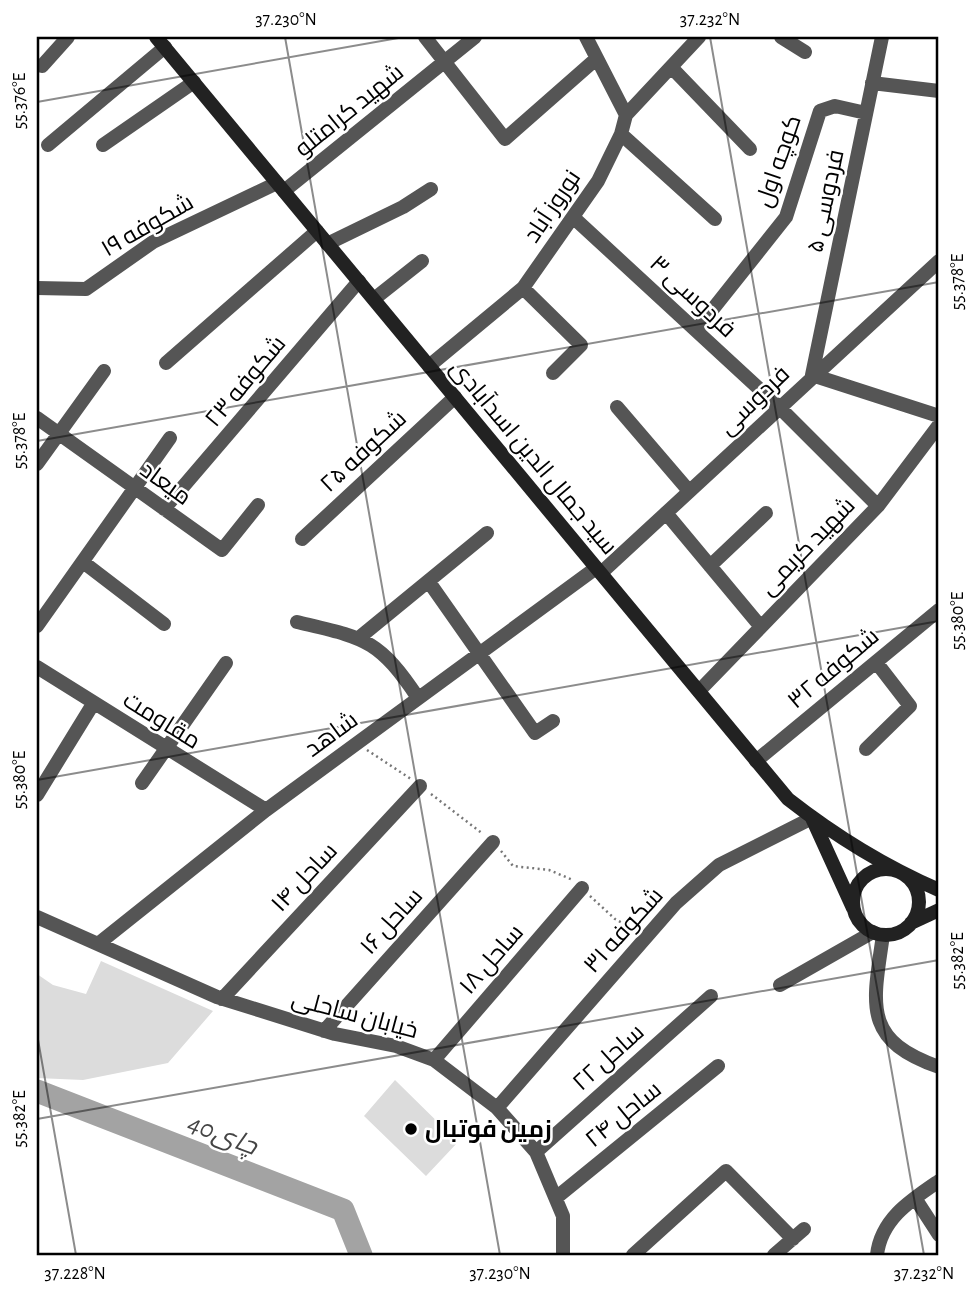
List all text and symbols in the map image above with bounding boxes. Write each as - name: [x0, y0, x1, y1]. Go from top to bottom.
- text: 37.230°N: [255, 11, 317, 29]
- text: 37.232°N: [680, 11, 740, 29]
- street label: شهید کرامتلو: [290, 59, 409, 162]
- text: 55.376°E: [11, 72, 29, 129]
- street label: کوچه اول: [752, 112, 809, 211]
- street label: فردوسی ۵: [803, 148, 850, 255]
- street label: نوروز آباد: [518, 165, 586, 247]
- street label: شکوفه ۱۹: [97, 189, 198, 262]
- street label: فردوسی ۳: [644, 251, 740, 343]
- text: 55.378°E: [949, 253, 967, 310]
- street label: شکوفه ۲۳: [200, 331, 291, 432]
- street label: سید جمال الدین اسدآبادی: [444, 355, 623, 560]
- street label: فردوسی: [715, 362, 795, 440]
- street label: شکوفه ۲۵: [315, 406, 411, 497]
- text: 55.378°E: [11, 412, 29, 469]
- street label: میعاد: [136, 458, 195, 510]
- street label: شهید کریمی: [755, 492, 861, 601]
- text: 55.380°E: [949, 591, 967, 650]
- street label: شکوفه ۳۲: [783, 623, 884, 714]
- street label: مقاومت: [119, 688, 204, 754]
- street label: شاهد: [300, 707, 362, 762]
- text: 55.380°E: [11, 750, 29, 809]
- street label: ساحل ۱۴: [267, 839, 343, 917]
- street label: شکوفه ۳۱: [579, 883, 668, 978]
- street label: ساحل ۱۶: [356, 884, 428, 960]
- street label: ساحل ۱۸: [455, 920, 529, 1000]
- text: 55.382°E: [949, 932, 967, 990]
- street label: خیابان ساحلی: [289, 987, 421, 1044]
- street label: ساحل ۲۲: [569, 1020, 649, 1096]
- street label: ساحل ۲۴: [581, 1077, 667, 1153]
- text: 55.382°E: [11, 1090, 29, 1148]
- water label: 40چای: [183, 1110, 262, 1163]
- place label: زمین فوتبال: [425, 1118, 552, 1143]
- marker: زمین فوتبال: [403, 1121, 419, 1137]
- text: 37.228°N: [44, 1265, 106, 1283]
- text: 37.230°N: [469, 1265, 531, 1283]
- text: 37.232°N: [894, 1265, 954, 1283]

